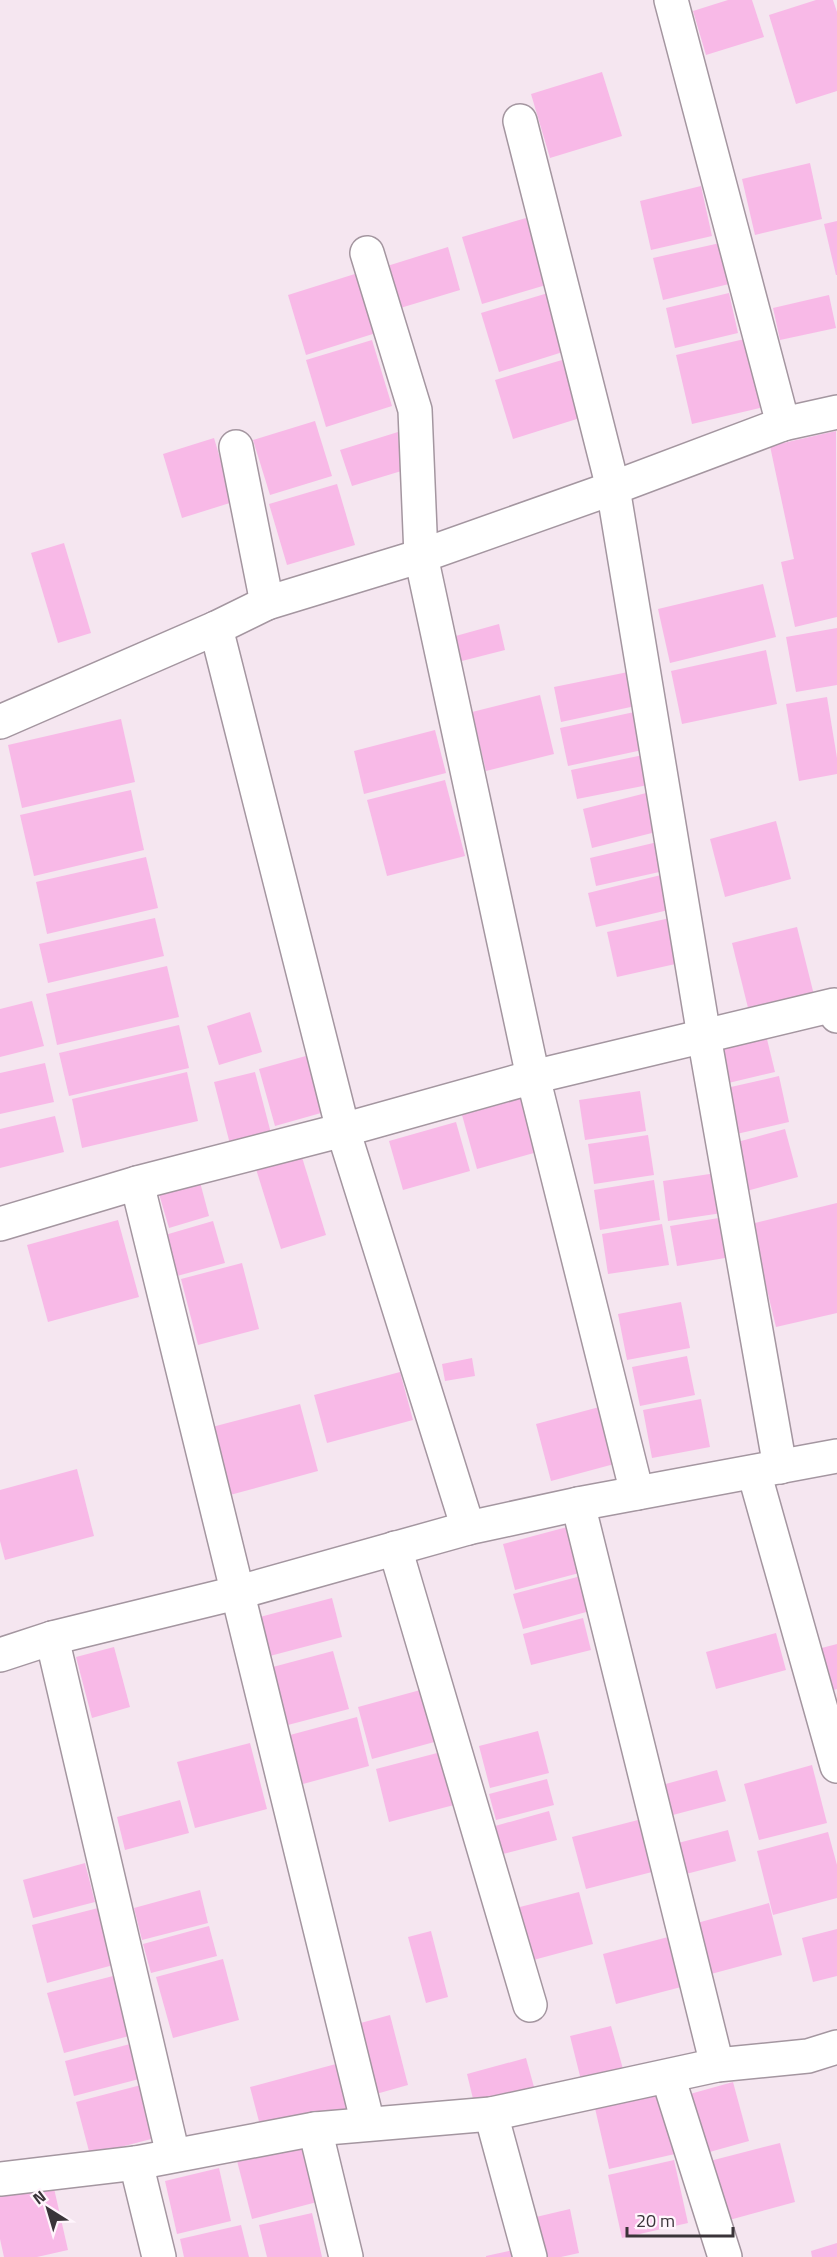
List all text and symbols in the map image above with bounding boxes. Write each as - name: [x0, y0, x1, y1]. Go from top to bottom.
- north arrow: [18, 2179, 78, 2239]
- text: N: [27, 2184, 51, 2210]
- scale bar: [627, 2200, 734, 2238]
- text: 20 m: [636, 2207, 675, 2234]

